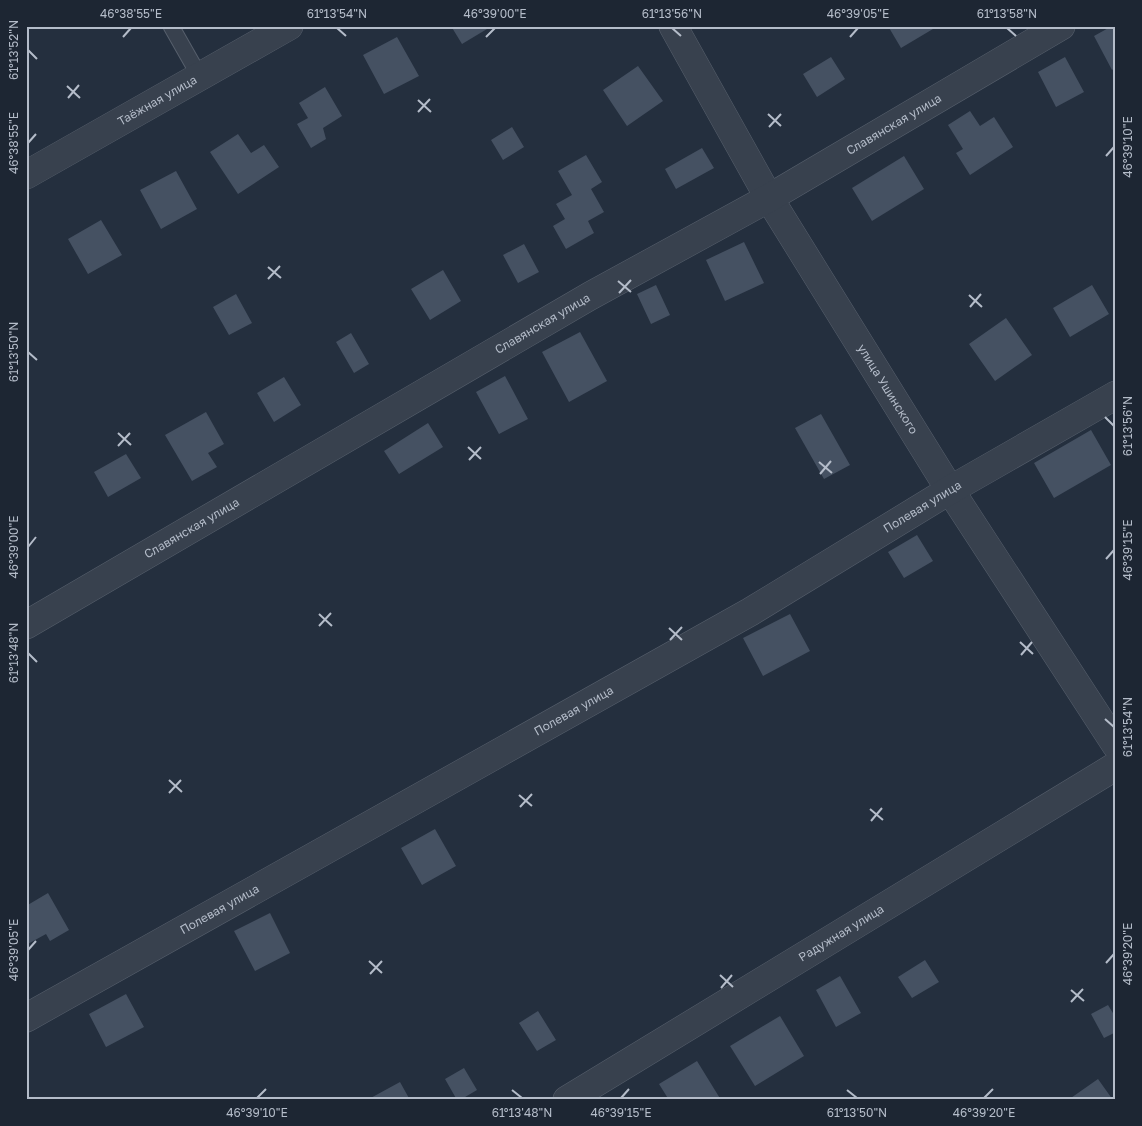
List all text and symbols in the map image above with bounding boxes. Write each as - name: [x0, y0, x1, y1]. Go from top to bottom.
- text: 46°38'55"E: [100, 6, 162, 21]
- text: 61°13'54"N: [307, 6, 367, 21]
- text: 46°39'00"E: [463, 6, 527, 21]
- text: 61°13'56"N: [642, 6, 702, 21]
- text: 46°39'05"E: [827, 6, 889, 21]
- text: 61°13'58"N: [977, 6, 1037, 21]
- text: 61°13'52"N: [6, 20, 21, 80]
- street label: Таёжная улица: [115, 72, 199, 129]
- street label: Славянская улица: [843, 90, 944, 158]
- text: 46°38'55"E: [6, 112, 21, 174]
- text: 46°39'10"E: [1120, 116, 1135, 178]
- street label: Славянская улица: [492, 290, 593, 357]
- text: 61°13'50"N: [6, 322, 21, 382]
- street label: улица Ушинского: [854, 341, 922, 437]
- text: 61°13'56"N: [1120, 396, 1135, 456]
- street label: Полевая улица: [880, 477, 964, 536]
- street label: Славянская улица: [141, 494, 242, 561]
- text: 46°39'00"E: [6, 515, 21, 579]
- text: 46°39'15"E: [1120, 520, 1135, 580]
- text: 61°13'48"N: [6, 623, 21, 683]
- street label: Полевая улица: [531, 682, 616, 739]
- text: 61°13'54"N: [1120, 697, 1135, 757]
- street label: Полевая улица: [177, 881, 262, 937]
- street label: Радужная улица: [795, 901, 886, 964]
- text: 46°39'05"E: [6, 919, 21, 981]
- text: 46°39'20"E: [1120, 923, 1135, 985]
- text: 46°39'10"E: [226, 1105, 288, 1120]
- text: 61°13'48"N: [492, 1105, 552, 1120]
- text: 46°39'15"E: [591, 1105, 651, 1120]
- text: 61°13'50"N: [827, 1105, 887, 1120]
- text: 46°39'20"E: [953, 1105, 1015, 1120]

